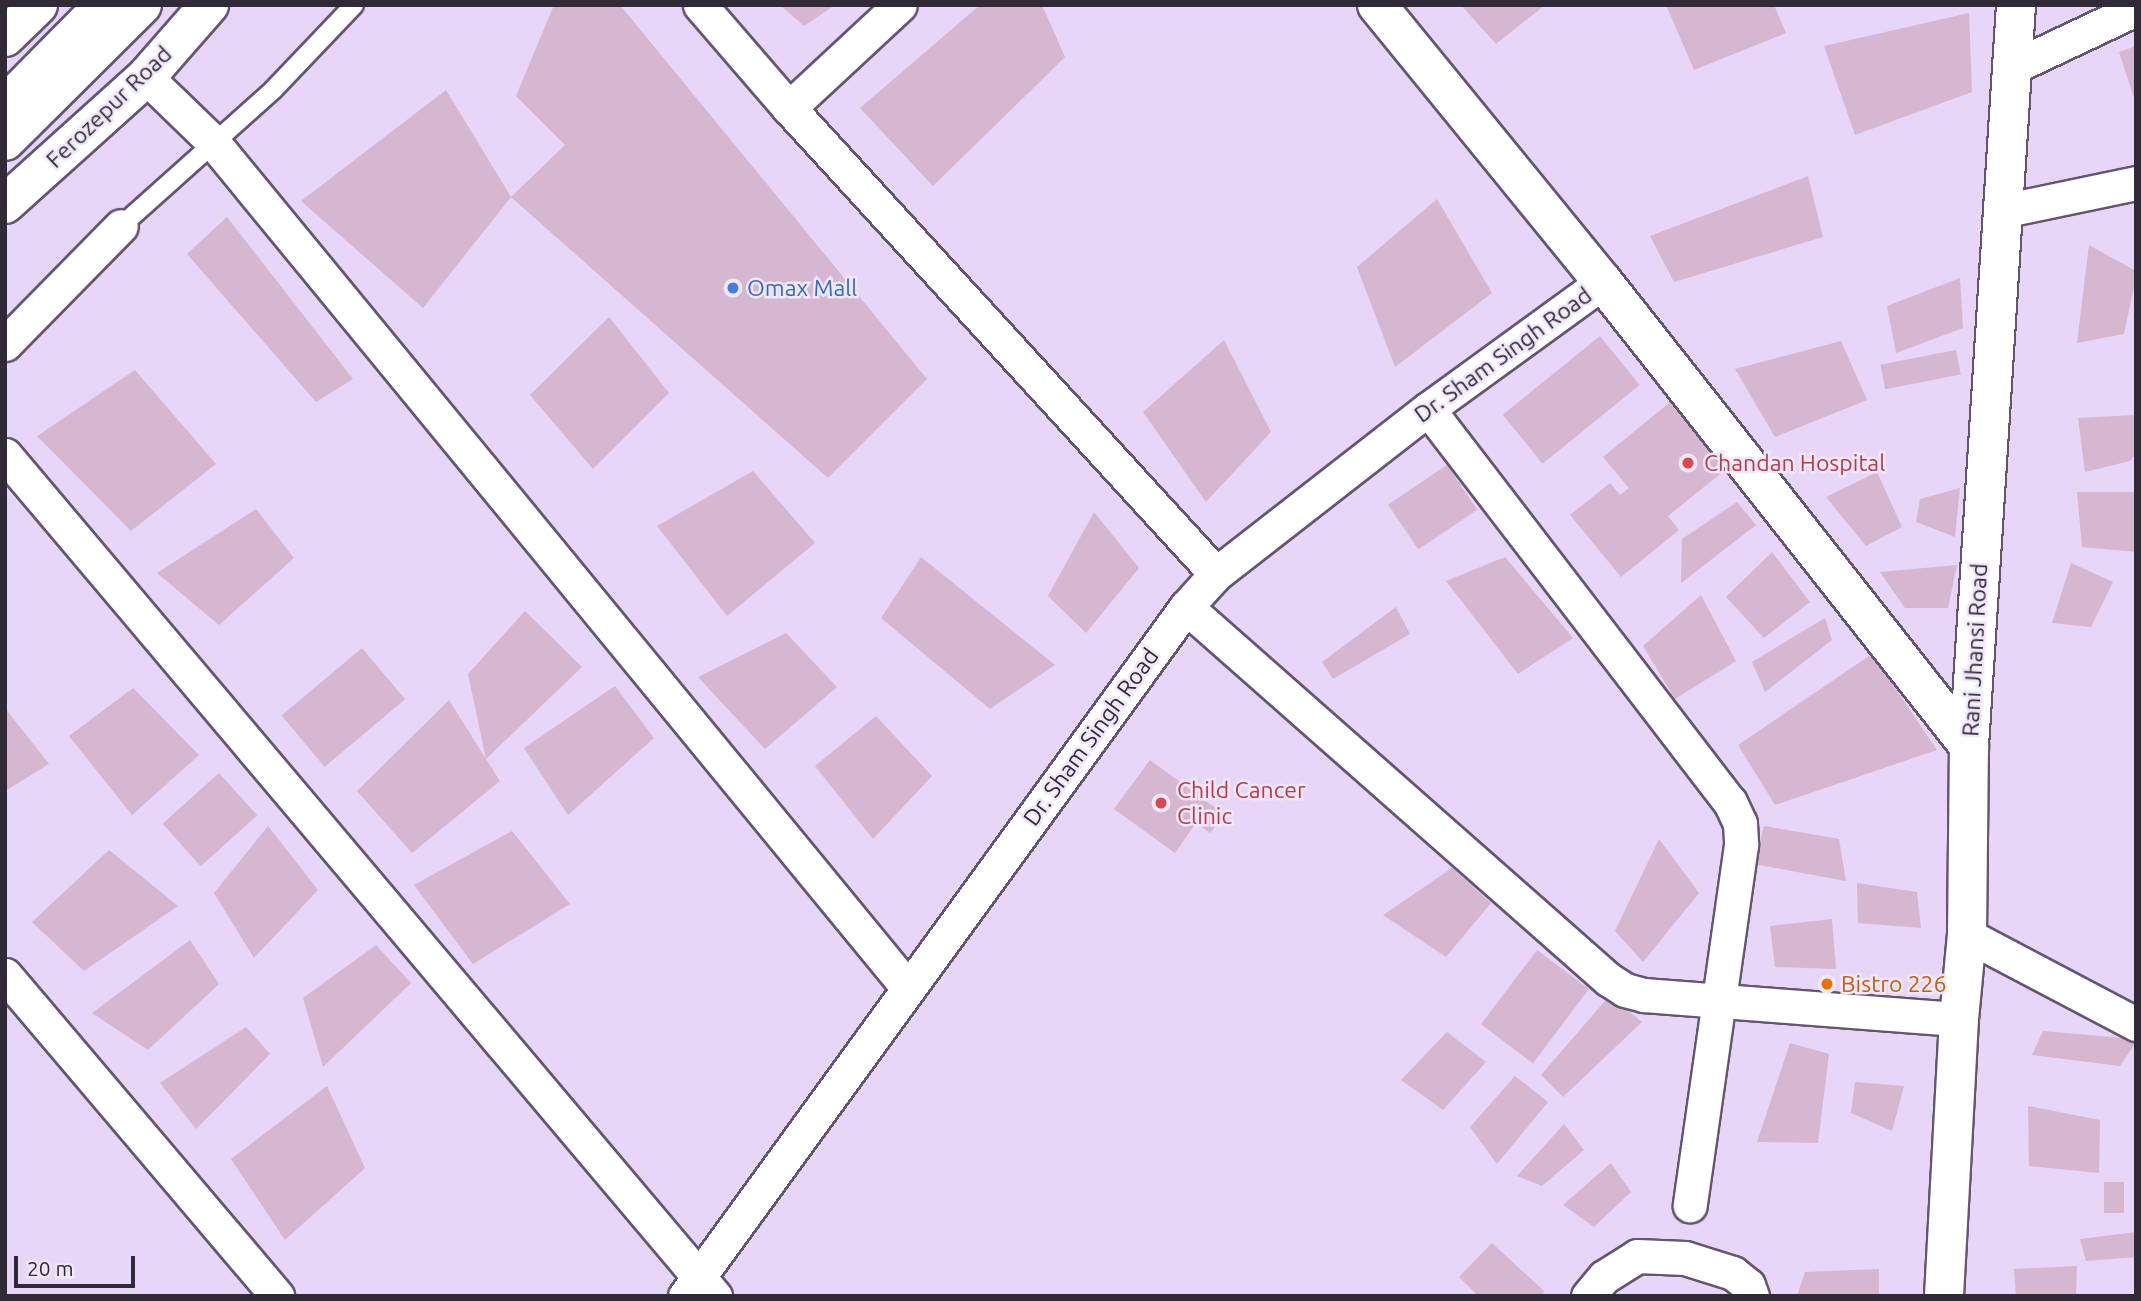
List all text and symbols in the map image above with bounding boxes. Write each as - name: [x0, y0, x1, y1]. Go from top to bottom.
- street label: Ferozepur Road: [41, 40, 177, 174]
- place label: Omax Mall: [747, 274, 857, 302]
- marker: Omax Mall: [725, 280, 741, 296]
- street label: Dr. Sham Singh Road: [1409, 281, 1597, 429]
- place label: Chandan Hospital: [1704, 449, 1885, 477]
- marker: Chandan Hospital: [1678, 453, 1698, 473]
- street label: Rani Jhansi Road: [1957, 563, 1993, 737]
- street label: Dr. Sham Singh Road: [1017, 643, 1165, 831]
- place label: Child Cancer Clinic: [1177, 776, 1306, 830]
- marker: Child Cancer Clinic: [1151, 793, 1171, 813]
- place label: Bistro 226: [1841, 970, 1947, 998]
- marker: Bistro 226: [1819, 976, 1835, 992]
- scale bar: [18, 1242, 138, 1286]
- text: 20 m: [27, 1256, 74, 1280]

